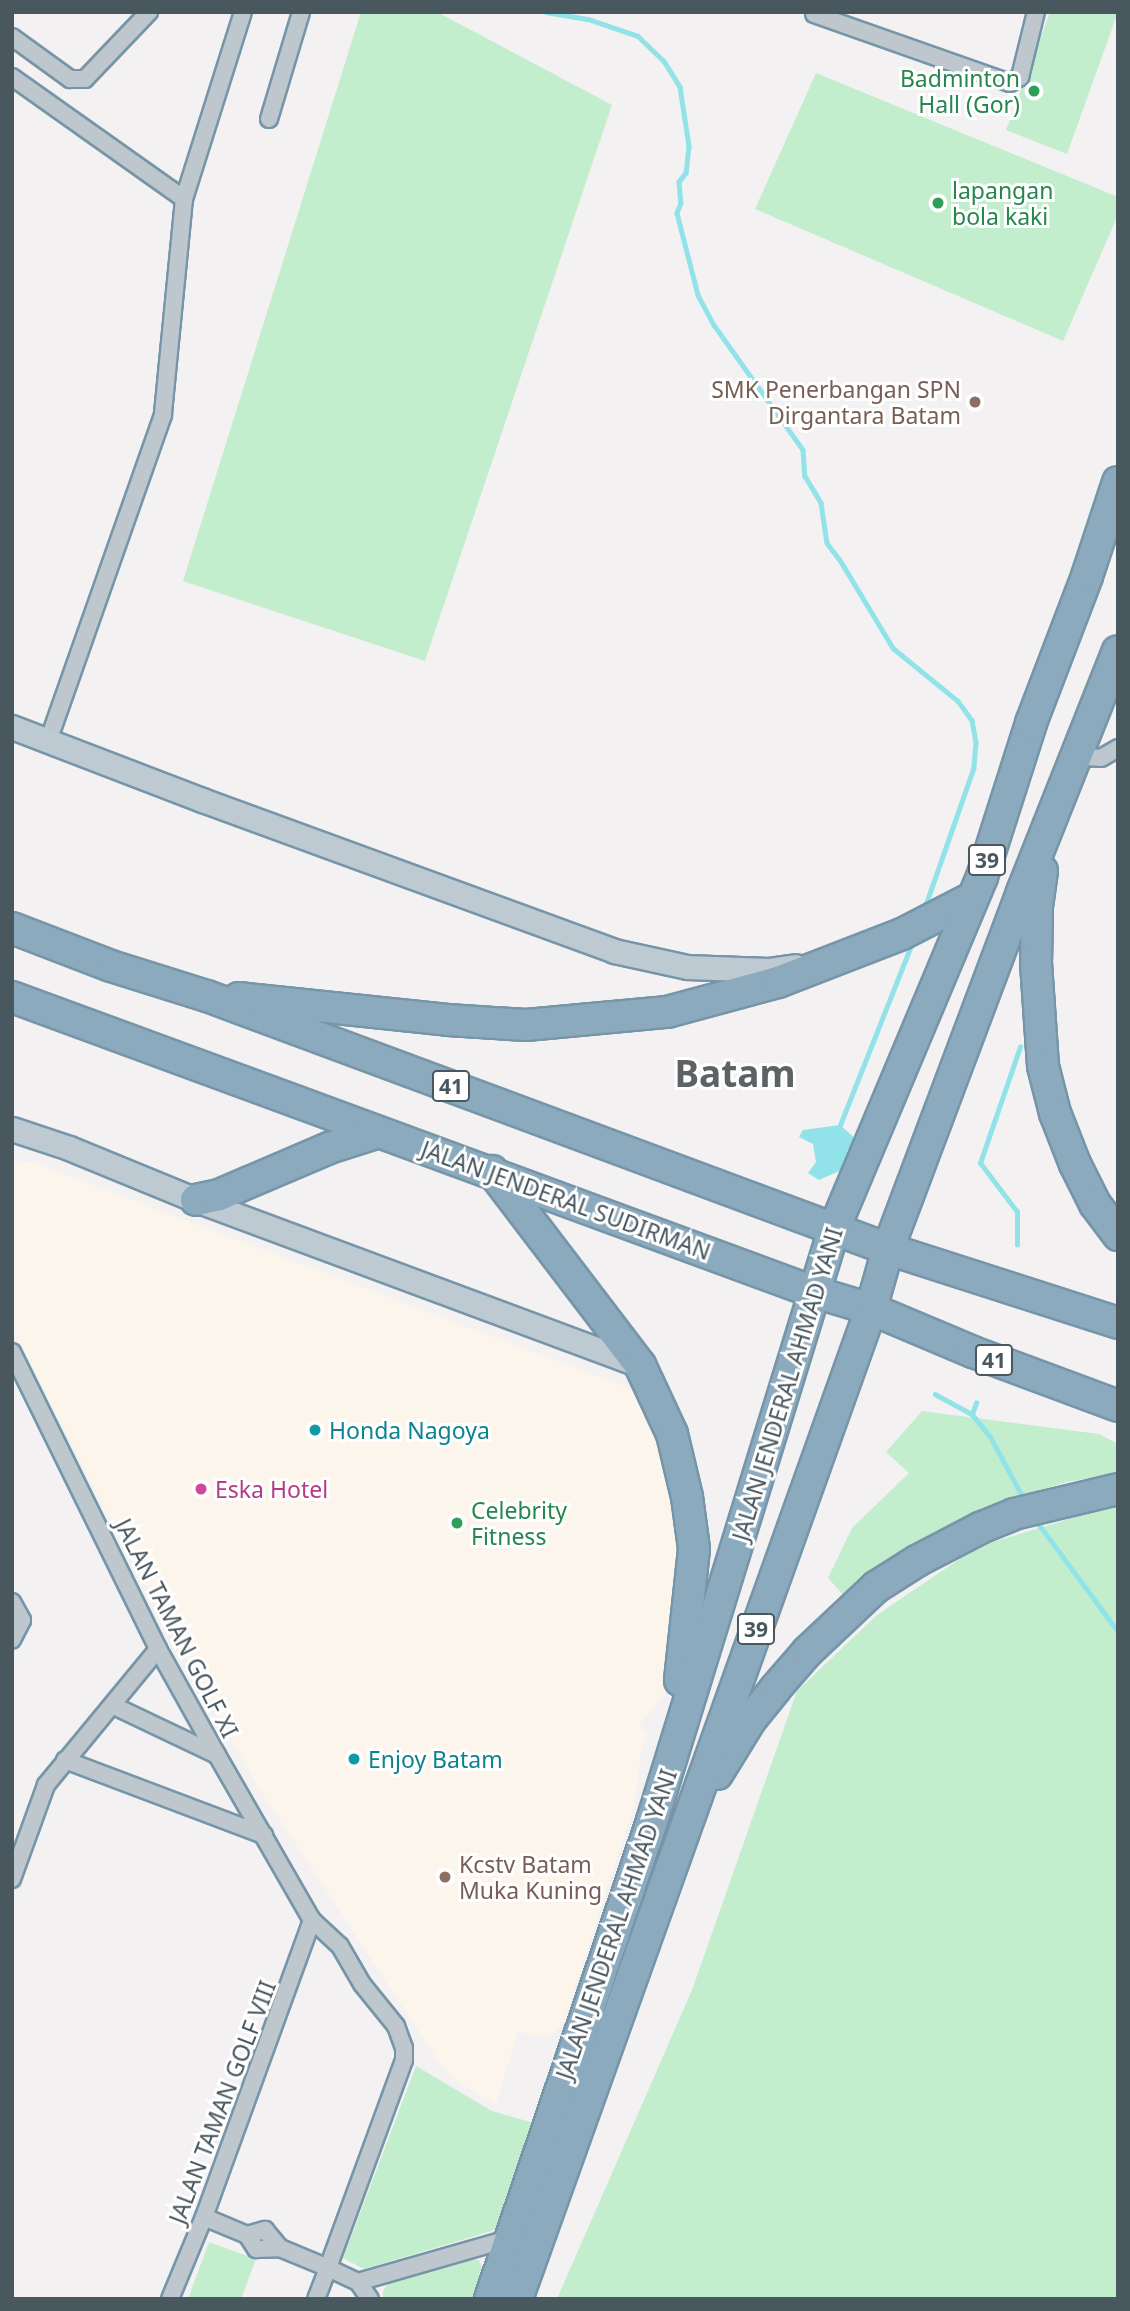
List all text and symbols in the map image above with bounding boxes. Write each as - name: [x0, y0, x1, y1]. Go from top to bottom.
- place label: Badminton Hall (Gor): [900, 64, 1020, 118]
- marker: Badminton Hall (Gor): [1026, 83, 1042, 99]
- place label: lapangan bola kaki: [952, 176, 1053, 230]
- marker: lapangan bola kaki: [930, 195, 946, 211]
- place label: SMK Penerbangan SPN Dirgantara Batam: [711, 375, 961, 429]
- marker: SMK Penerbangan SPN Dirgantara Batam: [967, 394, 983, 410]
- road number: 39: [968, 842, 1006, 878]
- district label: Batam: [674, 1051, 796, 1095]
- road number: 41: [432, 1068, 470, 1104]
- street label: JALAN JENDERAL SUDIRMAN: [418, 1135, 714, 1265]
- street label: JALAN JENDERAL AHMAD YANI: [726, 1224, 848, 1544]
- road number: 41: [975, 1342, 1013, 1378]
- place label: Honda Nagoya: [329, 1416, 490, 1444]
- marker: Honda Nagoya: [307, 1422, 323, 1438]
- place label: Eska Hotel: [215, 1475, 328, 1503]
- marker: Eska Hotel: [193, 1481, 209, 1497]
- place label: Celebrity Fitness: [471, 1496, 567, 1550]
- street label: JALAN TAMAN GOLF XI: [110, 1514, 244, 1742]
- marker: Celebrity Fitness: [449, 1515, 465, 1531]
- road number: 39: [737, 1612, 775, 1646]
- place label: Enjoy Batam: [368, 1745, 503, 1773]
- marker: Enjoy Batam: [346, 1751, 362, 1767]
- street label: JALAN JENDERAL AHMAD YANI: [550, 1765, 682, 2083]
- place label: Kcstv Batam Muka Kuning: [459, 1850, 602, 1904]
- marker: Kcstv Batam Muka Kuning: [437, 1869, 453, 1885]
- street label: JALAN TAMAN GOLF VIII: [163, 1977, 281, 2227]

